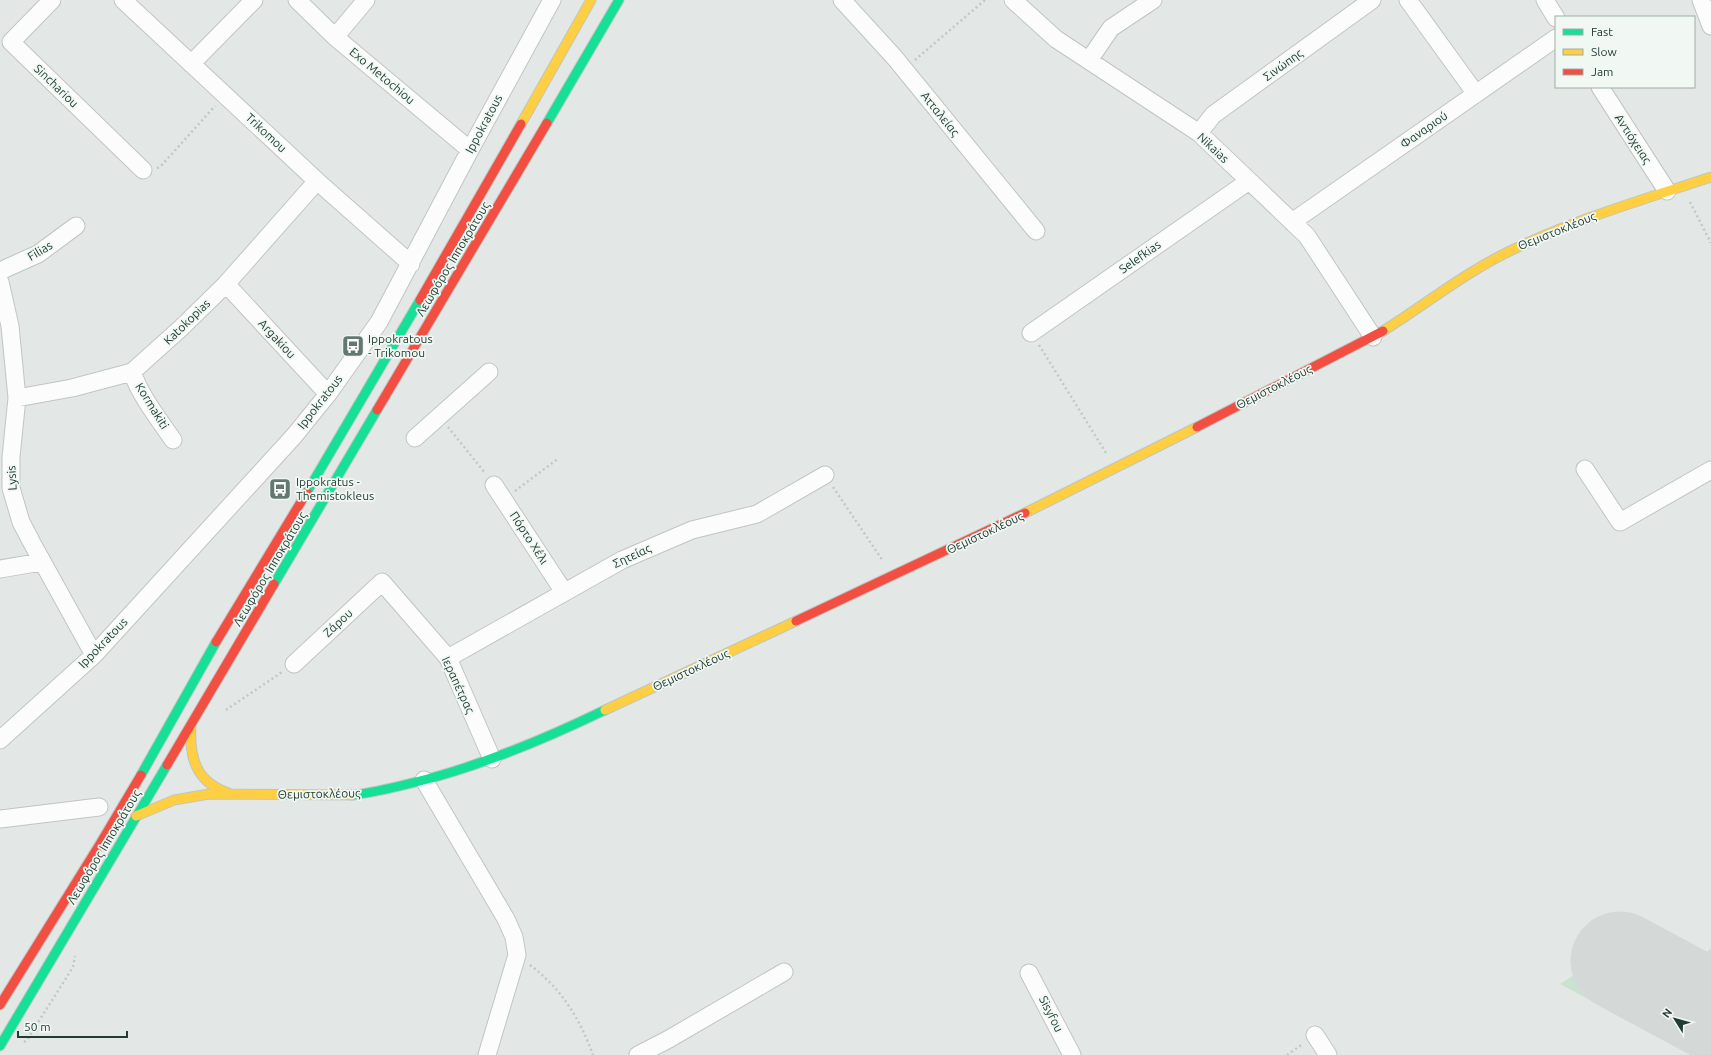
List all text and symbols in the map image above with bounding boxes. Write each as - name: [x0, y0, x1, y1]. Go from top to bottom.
- legend: [1555, 16, 1695, 88]
- text: Fast: [1591, 25, 1613, 38]
- street label: Exo Metochiou: [347, 45, 417, 106]
- text: Slow: [1591, 45, 1617, 58]
- street label: Σινώπης: [1261, 46, 1306, 84]
- street label: Sinchariou: [32, 62, 81, 110]
- text: Jam: [1591, 65, 1613, 78]
- street label: Ατταλείας: [918, 89, 963, 139]
- street label: Ippokratous: [463, 92, 504, 155]
- street label: Φαναριού: [1398, 109, 1450, 151]
- street label: Trikomou: [243, 111, 289, 155]
- street label: Αντιόχειας: [1612, 111, 1655, 167]
- street label: Nikaias: [1195, 130, 1232, 165]
- street label: Λεωφόρος Ιπποκράτους: [413, 199, 493, 319]
- street label: Θεμιστοκλέους: [1516, 209, 1599, 253]
- street label: Filias: [25, 238, 55, 263]
- street label: Selefkias: [1116, 238, 1163, 276]
- street label: Katokopias: [161, 296, 213, 347]
- street label: Argakiou: [256, 317, 299, 361]
- place label: Ippokratous - Trikomou: [368, 332, 433, 359]
- bus stop icon: Ippokratous - Trikomou: [340, 333, 366, 359]
- street label: Θεμιστοκλέους: [1234, 362, 1315, 412]
- street label: Ippokratous: [295, 372, 345, 431]
- street label: Kormakiti: [133, 380, 172, 431]
- street label: Lysis: [4, 465, 19, 491]
- place label: Ippokratus - Themistokleus: [296, 475, 374, 502]
- bus stop icon: Ippokratus - Themistokleus: [267, 476, 293, 502]
- street label: Λεωφόρος Ιπποκράτους: [230, 509, 310, 629]
- street label: Πόρτο Χέλι: [508, 509, 551, 566]
- street label: Θεμιστοκλέους: [944, 509, 1026, 557]
- street label: Σητείας: [611, 541, 654, 571]
- street label: Ζάρου: [320, 606, 355, 639]
- street label: Ippokratous: [76, 615, 130, 670]
- street label: Θεμιστοκλέους: [650, 646, 732, 694]
- street label: Ιεραπέτρας: [439, 654, 478, 716]
- street label: Θεμιστοκλέους: [277, 786, 361, 802]
- street label: Λεωφόρος Ιπποκράτους: [64, 787, 144, 907]
- street label: Sisyfou: [1037, 994, 1066, 1034]
- north arrow: [1655, 999, 1695, 1039]
- text: N: [1660, 1006, 1674, 1020]
- scale bar: [18, 1013, 127, 1039]
- text: 50 m: [24, 1020, 51, 1033]

